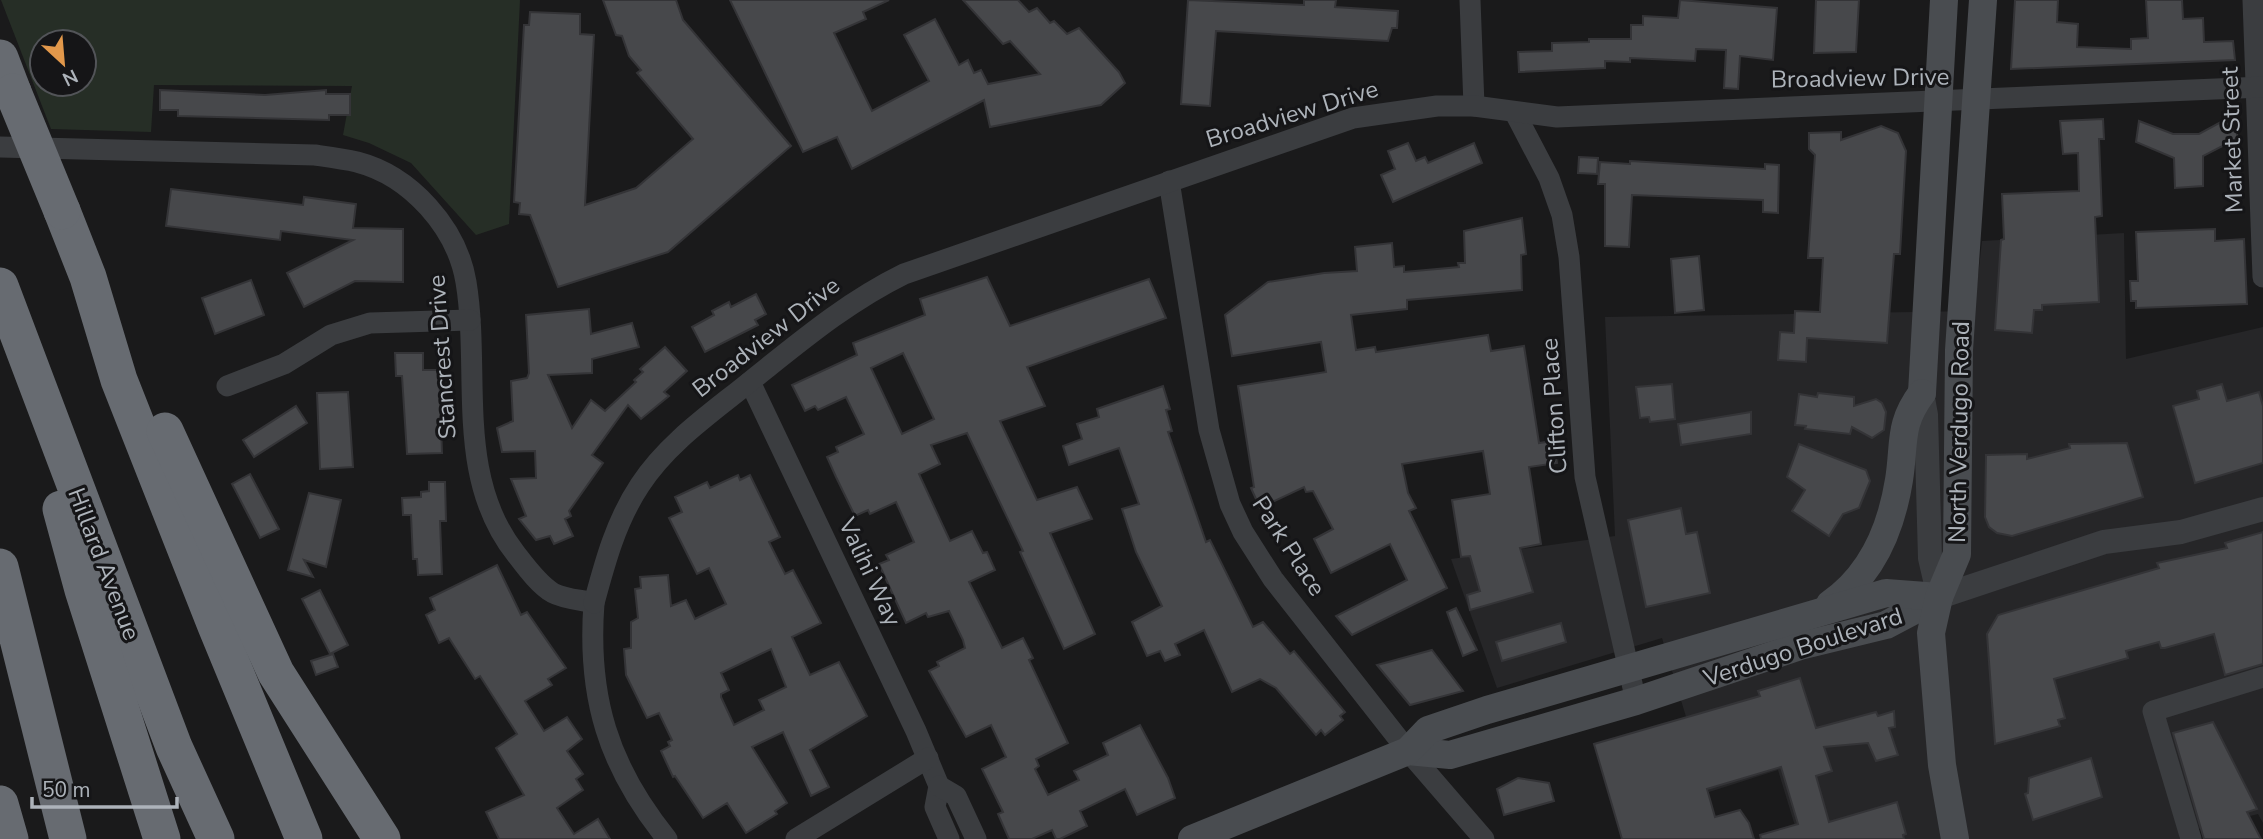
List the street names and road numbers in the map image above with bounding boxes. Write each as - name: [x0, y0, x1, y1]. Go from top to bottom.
- street label: Broadview Drive: [1770, 60, 1950, 96]
- street label: Market Street: [2213, 66, 2251, 214]
- street label: Broadview Drive: [1202, 73, 1382, 155]
- street label: Broadview Drive: [686, 269, 846, 405]
- street label: Stancrest Drive: [420, 274, 464, 440]
- street label: North Verdugo Road: [1941, 321, 1977, 543]
- street label: Clifton Place: [1533, 337, 1575, 475]
- street label: Hillard Avenue: [60, 483, 148, 645]
- street label: Park Place: [1245, 490, 1333, 602]
- street label: Valihi Way: [831, 512, 909, 632]
- street label: Verdugo Boulevard: [1699, 600, 1907, 695]

